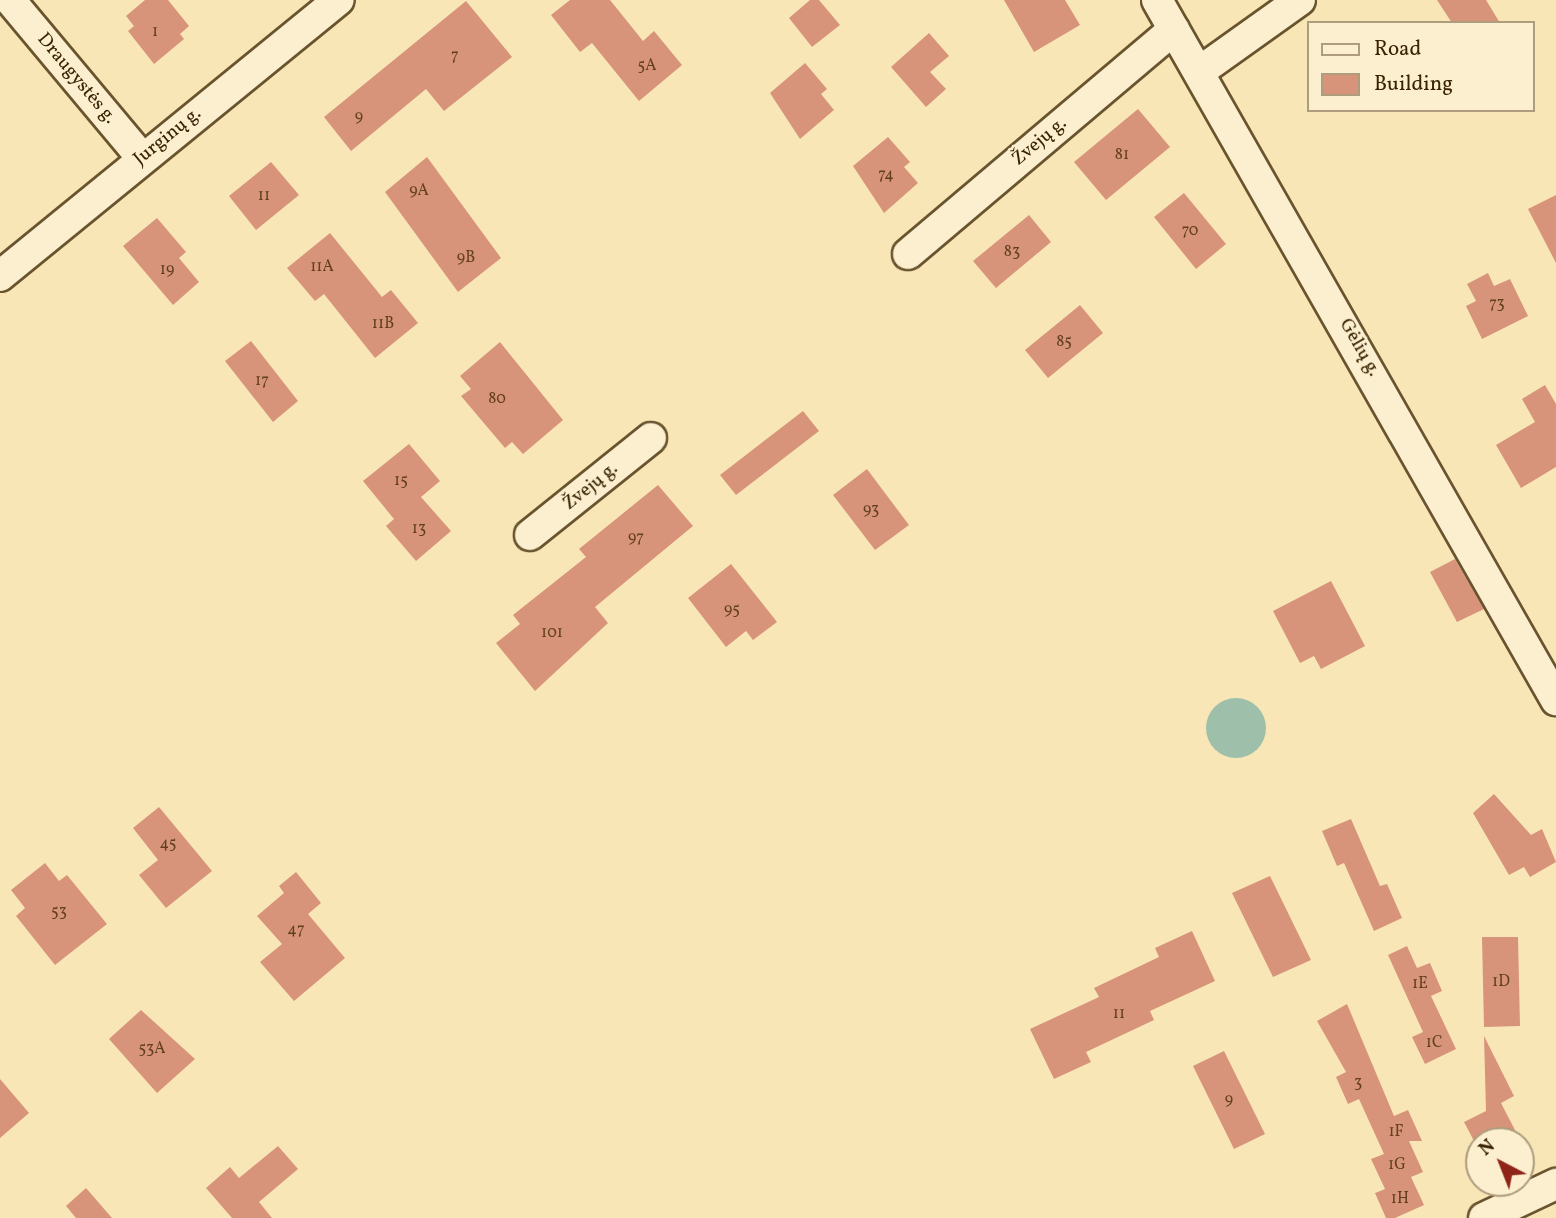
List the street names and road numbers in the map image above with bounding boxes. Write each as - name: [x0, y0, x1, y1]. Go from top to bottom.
- street label: Draugystės g.: [31, 29, 121, 129]
- street label: Jurginų g.: [130, 103, 206, 171]
- street label: Žvejų g.: [1008, 113, 1072, 171]
- street label: Gėlių g.: [1333, 315, 1385, 381]
- street label: Žvejų g.: [559, 458, 623, 516]

